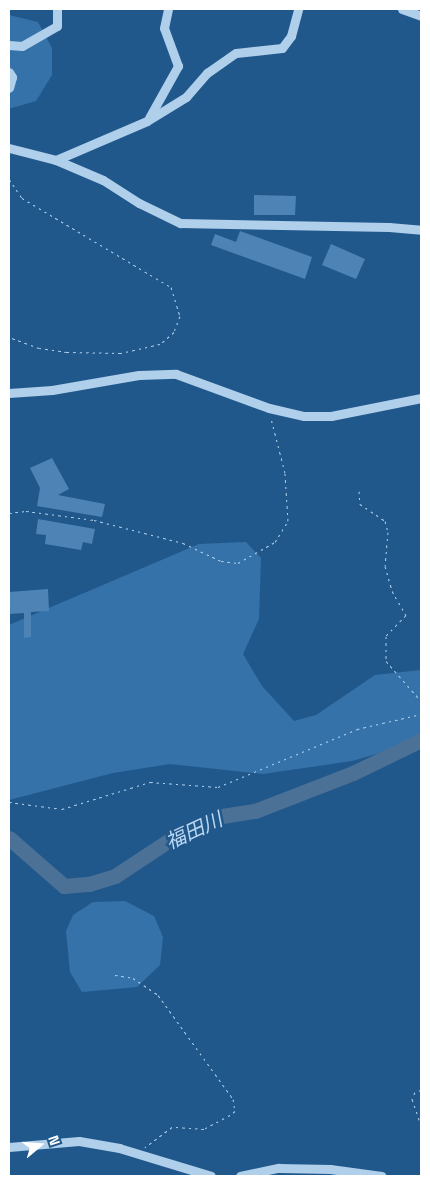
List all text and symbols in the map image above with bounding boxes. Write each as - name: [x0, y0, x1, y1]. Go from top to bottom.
- water label: 福田川: [162, 807, 226, 855]
- north arrow: [15, 1120, 65, 1170]
- text: N: [44, 1133, 64, 1148]

